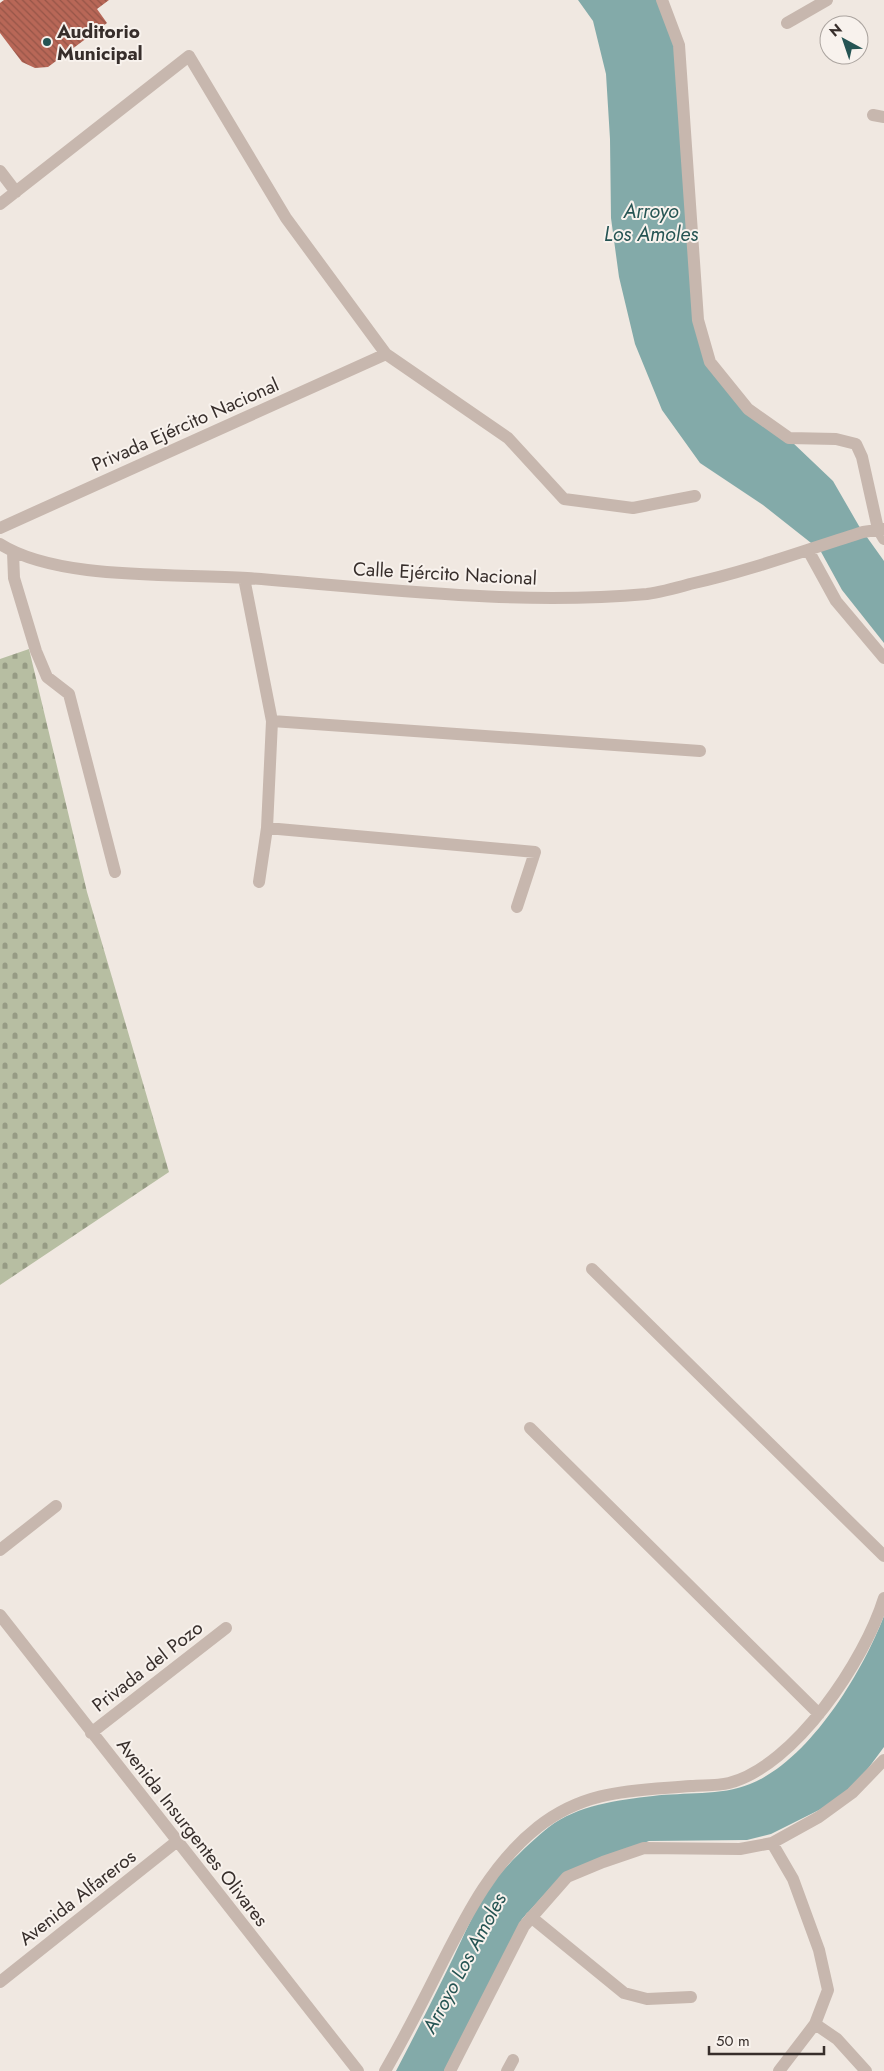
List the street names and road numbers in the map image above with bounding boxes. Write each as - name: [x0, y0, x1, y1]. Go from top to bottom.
- street label: Privada Ejército Nacional: [87, 371, 283, 478]
- street label: Calle Ejército Nacional: [352, 555, 538, 592]
- street label: Privada del Pozo: [86, 1614, 208, 1718]
- street label: Avenida Insurgentes Olivares: [110, 1732, 275, 1932]
- street label: Avenida Alfareros: [13, 1843, 142, 1952]

